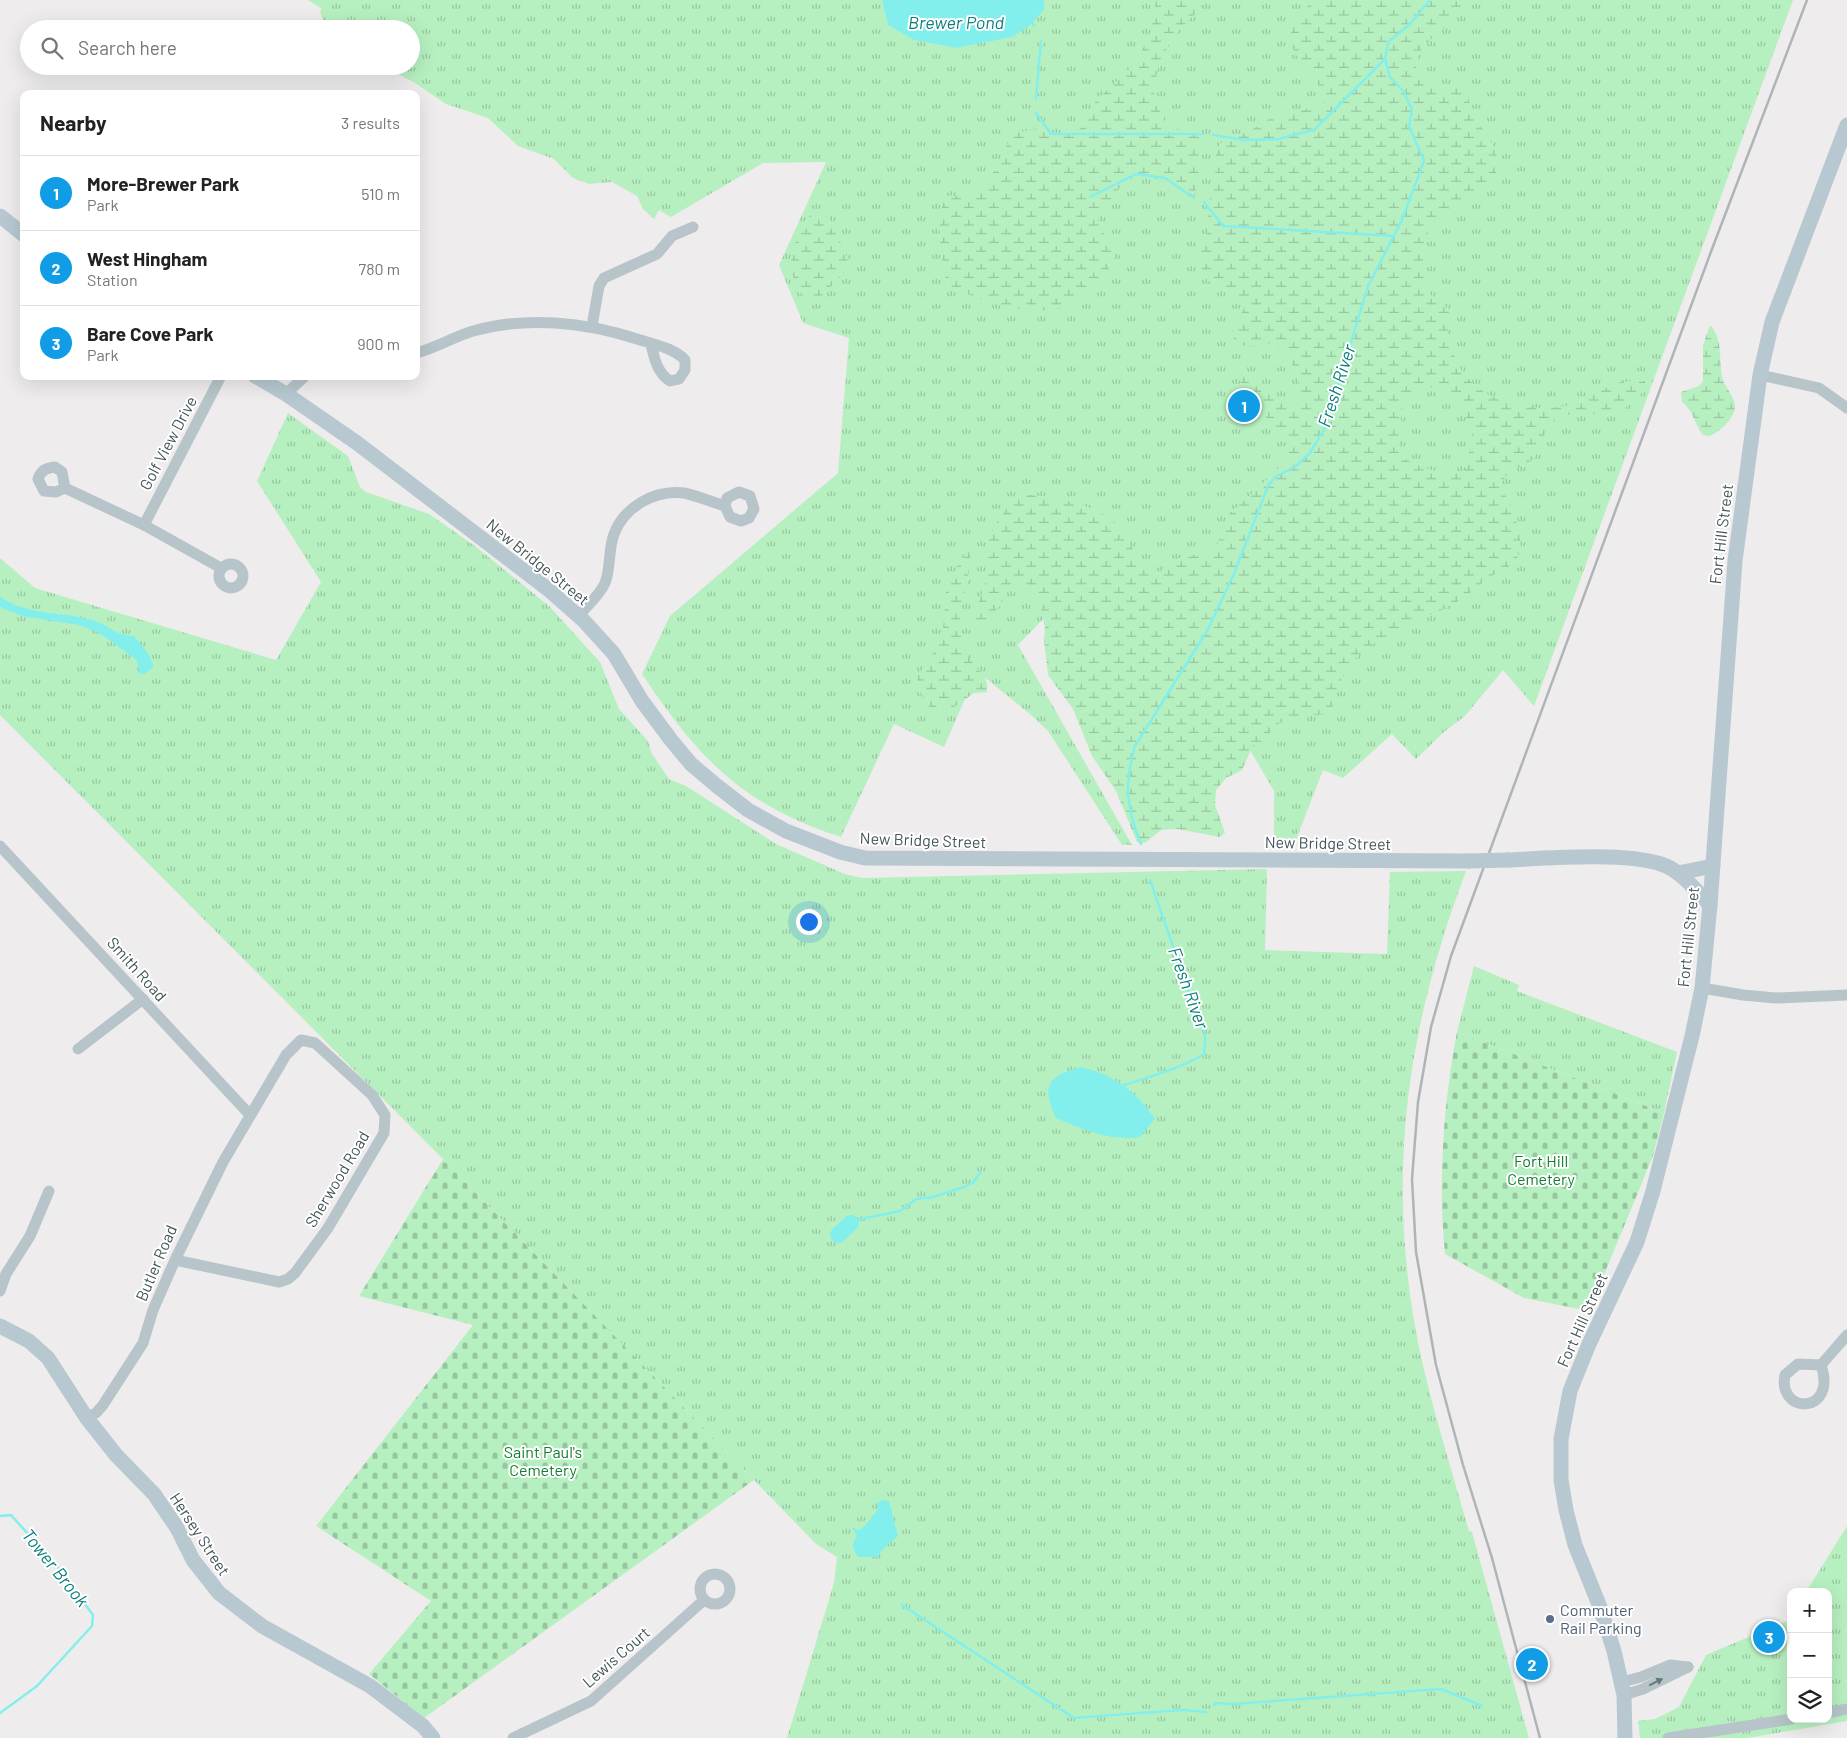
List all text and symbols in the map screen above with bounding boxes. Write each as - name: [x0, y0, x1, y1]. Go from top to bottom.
- water label: Brewer Pond: [908, 11, 1004, 33]
- search box: [20, 20, 420, 75]
- icon: search: [38, 34, 66, 62]
- text: Search here: [78, 36, 177, 59]
- text: Nearby: [40, 110, 106, 135]
- text: 3 results: [341, 113, 400, 132]
- text: More-Brewer Park: [87, 172, 239, 195]
- text: 1: [53, 184, 59, 203]
- text: 510 m: [361, 184, 400, 203]
- text: Park: [87, 195, 118, 214]
- text: West Hingham: [87, 247, 207, 270]
- text: 2: [52, 259, 60, 278]
- text: 780 m: [359, 259, 400, 278]
- text: Station: [87, 270, 138, 289]
- text: Bare Cove Park: [87, 322, 214, 345]
- text: 3: [52, 334, 60, 353]
- text: 900 m: [357, 334, 400, 353]
- water label: Fresh River: [1312, 341, 1360, 430]
- text: Park: [87, 345, 118, 364]
- pin: 1: [1228, 387, 1260, 425]
- street label: Golf View Drive: [135, 393, 200, 493]
- street label: Fort Hill Street: [1705, 483, 1736, 585]
- street label: New Bridge Street: [483, 514, 593, 609]
- street label: New Bridge Street: [859, 828, 987, 851]
- street label: New Bridge Street: [1265, 832, 1391, 853]
- street label: Fort Hill Street: [1673, 886, 1702, 988]
- your location: [796, 909, 822, 935]
- street label: Smith Road: [104, 933, 171, 1005]
- water label: Fresh River: [1164, 944, 1214, 1032]
- street label: Sherwood Road: [300, 1127, 373, 1230]
- park label: Fort Hill Cemetery: [1507, 1151, 1575, 1188]
- street label: Butler Road: [131, 1222, 180, 1304]
- street label: Fort Hill Street: [1552, 1270, 1611, 1370]
- park label: Saint Paul's Cemetery: [504, 1442, 582, 1479]
- street label: Hersey Street: [167, 1489, 234, 1579]
- water label: Tower Brook: [18, 1524, 94, 1611]
- map controls: [1787, 1588, 1832, 1723]
- button: +: [1787, 1588, 1832, 1633]
- place label: Commuter Rail Parking: [1560, 1600, 1642, 1637]
- marker: Commuter Rail Parking: [1544, 1613, 1556, 1625]
- pin: 3: [1753, 1618, 1785, 1656]
- street label: Lewis Court: [578, 1622, 653, 1691]
- button: −: [1787, 1633, 1832, 1678]
- pin: 2: [1516, 1645, 1548, 1683]
- one-way arrow: [1649, 1678, 1663, 1686]
- button: layers: [1787, 1678, 1832, 1723]

